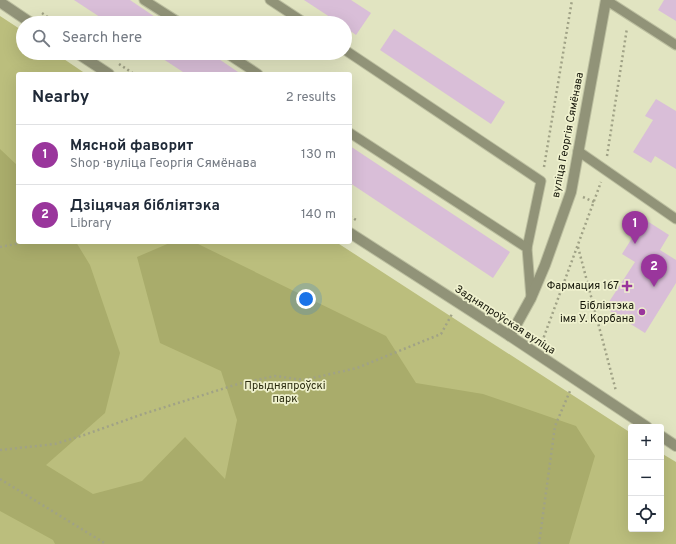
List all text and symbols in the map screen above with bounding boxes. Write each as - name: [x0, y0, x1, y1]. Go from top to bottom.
- search box: [16, 16, 352, 60]
- icon: search: [30, 27, 52, 49]
- text: Search here: [62, 29, 142, 48]
- street label: вуліца Георгія Сямёнава: [549, 71, 587, 199]
- text: Nearby: [32, 87, 89, 109]
- text: 2 results: [286, 90, 336, 106]
- text: Мясной фаворит: [70, 137, 193, 156]
- text: 1: [42, 147, 48, 163]
- text: 130 m: [301, 147, 336, 163]
- text: Shop · вуліца Георгія Сямёнава: [70, 156, 257, 172]
- text: Дзіцячая бібліятэка: [70, 197, 220, 216]
- text: 2: [41, 207, 49, 223]
- text: 140 m: [301, 207, 336, 223]
- pin: 1: [622, 211, 648, 244]
- text: Library: [70, 216, 112, 232]
- pin: 2: [641, 254, 667, 287]
- place label: Фармация 167: [547, 279, 619, 293]
- marker: Фармация 167: [622, 281, 632, 291]
- street label: Задняпроўская вуліца: [452, 282, 558, 358]
- your location: [296, 289, 316, 309]
- place label: Бібліятэка імя У. Корбана: [560, 299, 634, 326]
- marker: Бібліятэка імя У. Корбана: [637, 307, 647, 317]
- park label: Прыдняпроўскі парк: [244, 379, 326, 406]
- map controls: [628, 424, 664, 532]
- button: +: [628, 424, 664, 460]
- button: −: [628, 460, 664, 496]
- button: locate: [628, 496, 664, 532]

